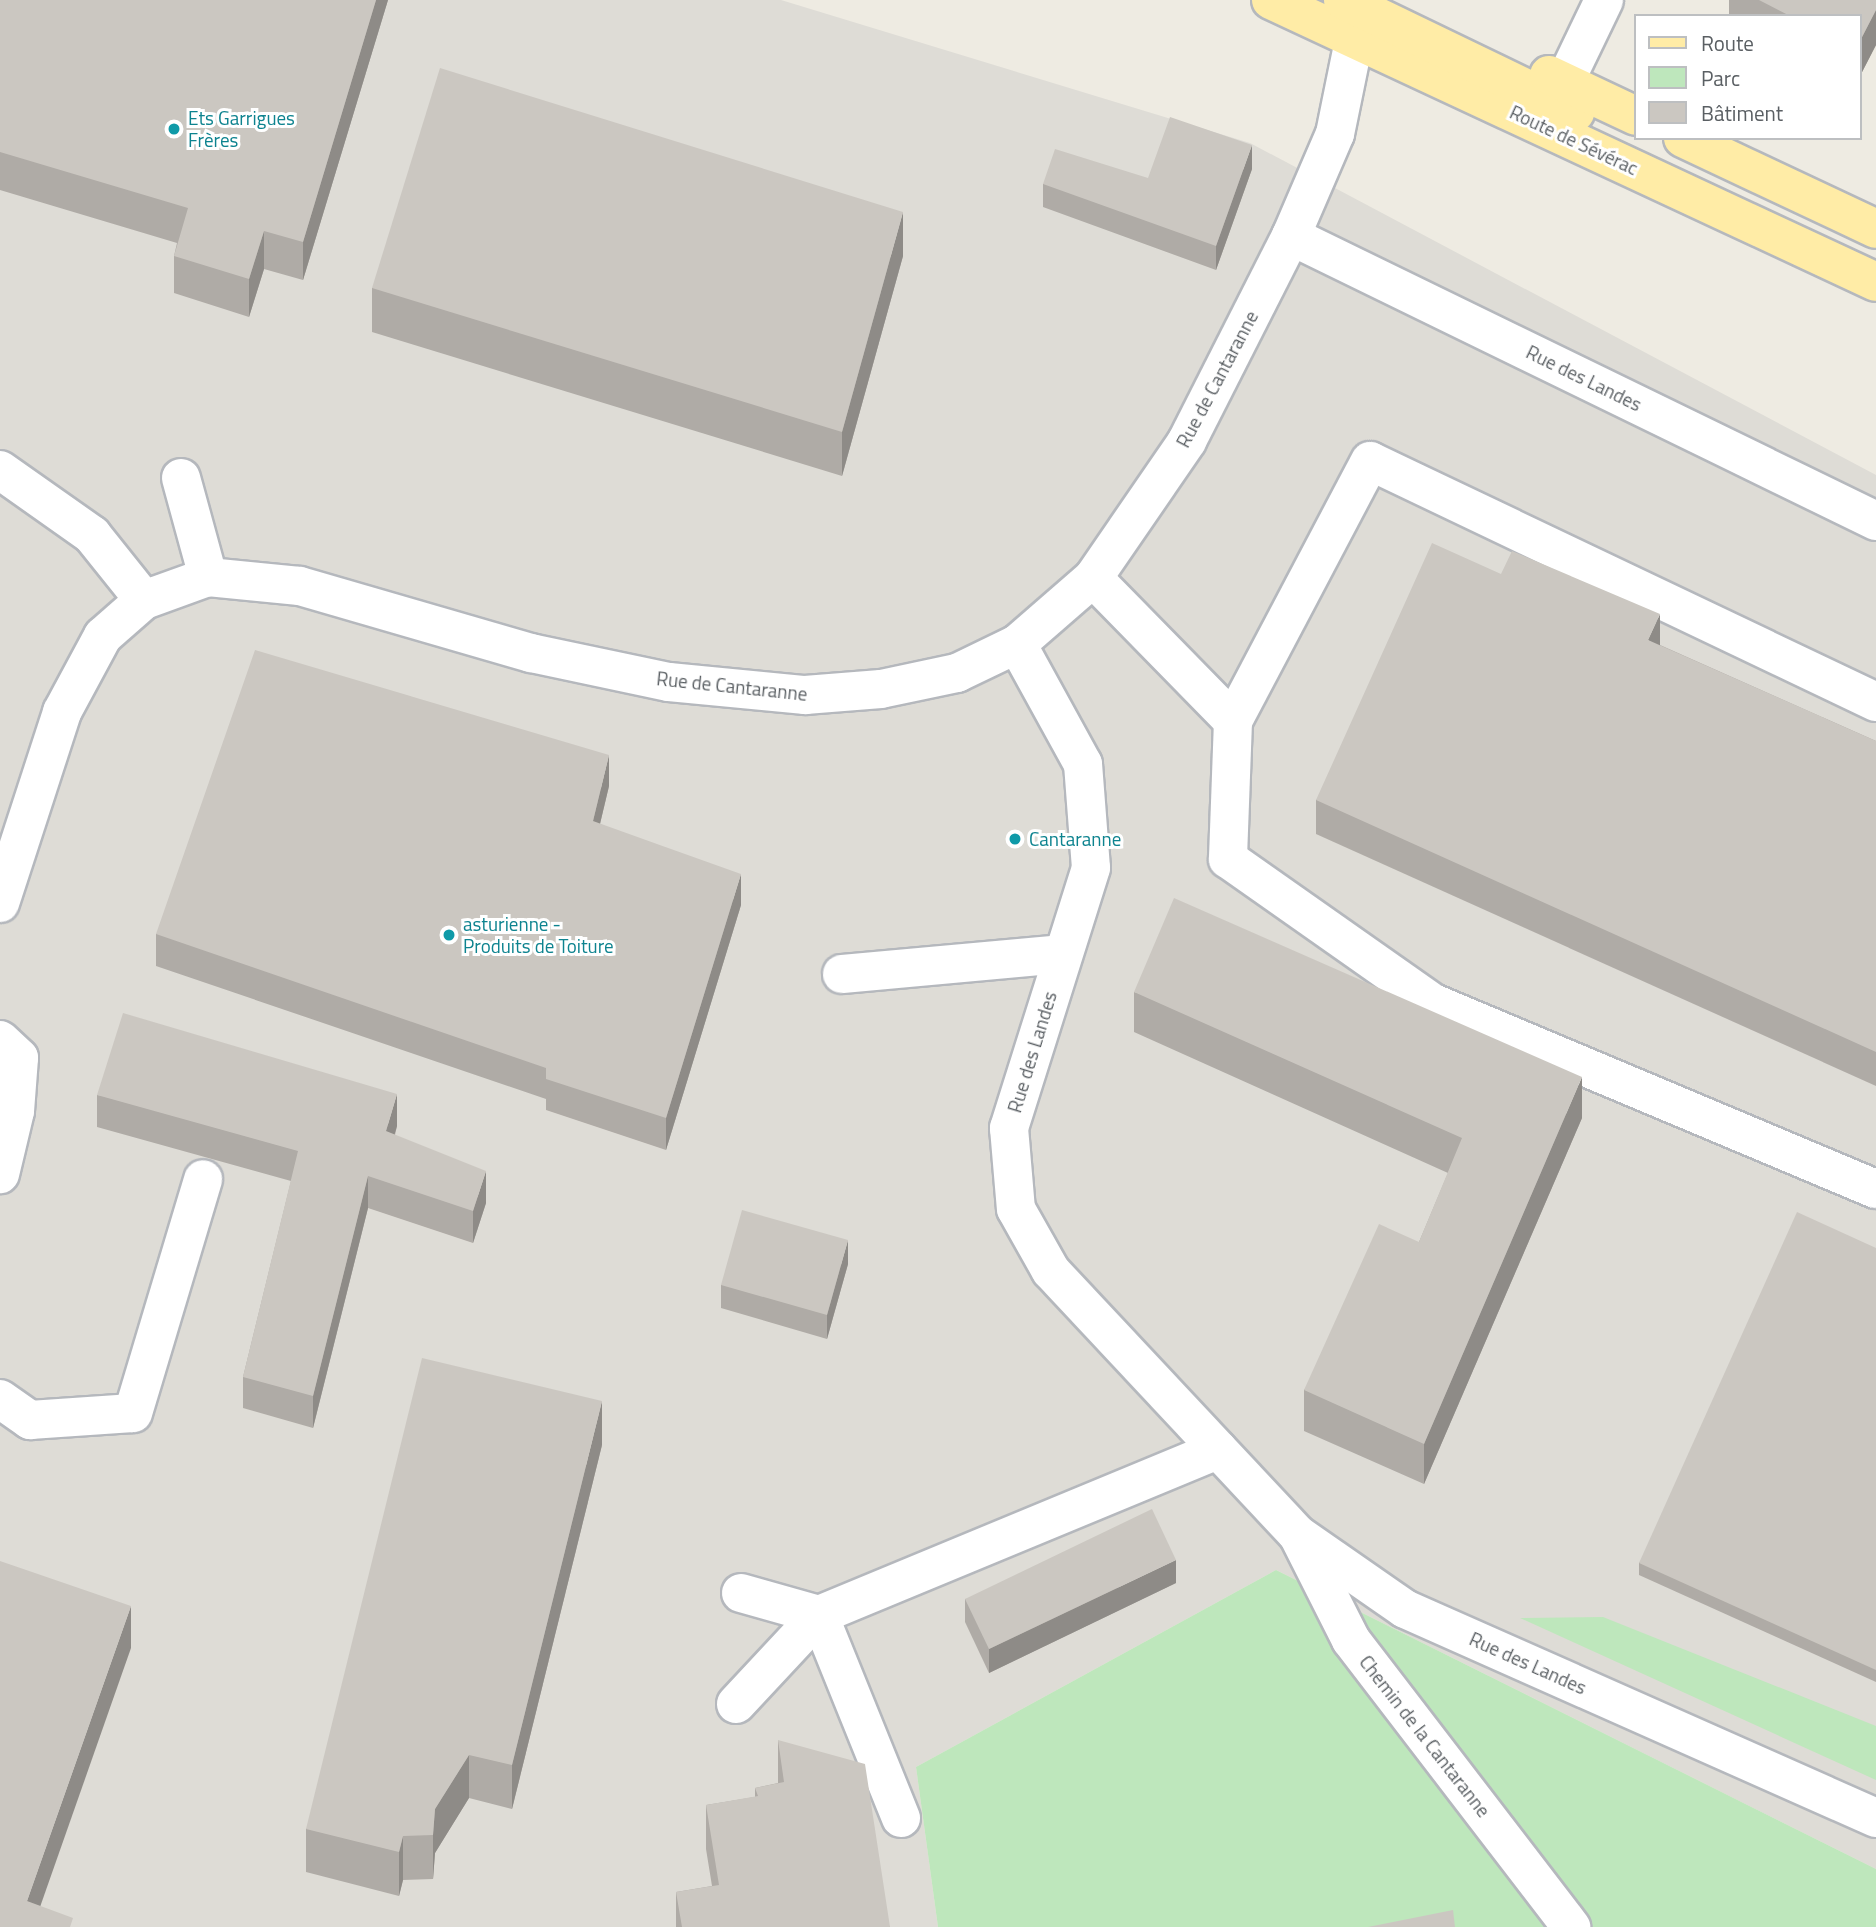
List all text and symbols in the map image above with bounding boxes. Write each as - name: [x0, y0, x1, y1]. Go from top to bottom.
- legend: [1634, 14, 1862, 140]
- text: Route: [1701, 27, 1754, 59]
- text: Parc: [1701, 62, 1740, 94]
- text: Bâtiment: [1701, 97, 1783, 129]
- street label: Route de Sévérac: [1506, 100, 1642, 180]
- place label: Ets Garrigues Frères: [188, 107, 295, 151]
- marker: Ets Garrigues Frères: [166, 121, 182, 137]
- street label: Rue de Cantaranne: [1171, 307, 1263, 451]
- street label: Rue des Landes: [1523, 340, 1645, 416]
- street label: Rue de Cantaranne: [655, 667, 809, 705]
- place label: Cantaranne: [1029, 828, 1121, 850]
- marker: Cantaranne: [1007, 831, 1023, 847]
- place label: asturienne - Produits de Toiture: [463, 913, 614, 957]
- marker: asturienne - Produits de Toiture: [441, 927, 457, 943]
- street label: Rue des Landes: [1003, 989, 1061, 1115]
- street label: Rue des Landes: [1466, 1627, 1590, 1699]
- street label: Chemin de la Cantaranne: [1355, 1651, 1495, 1821]

